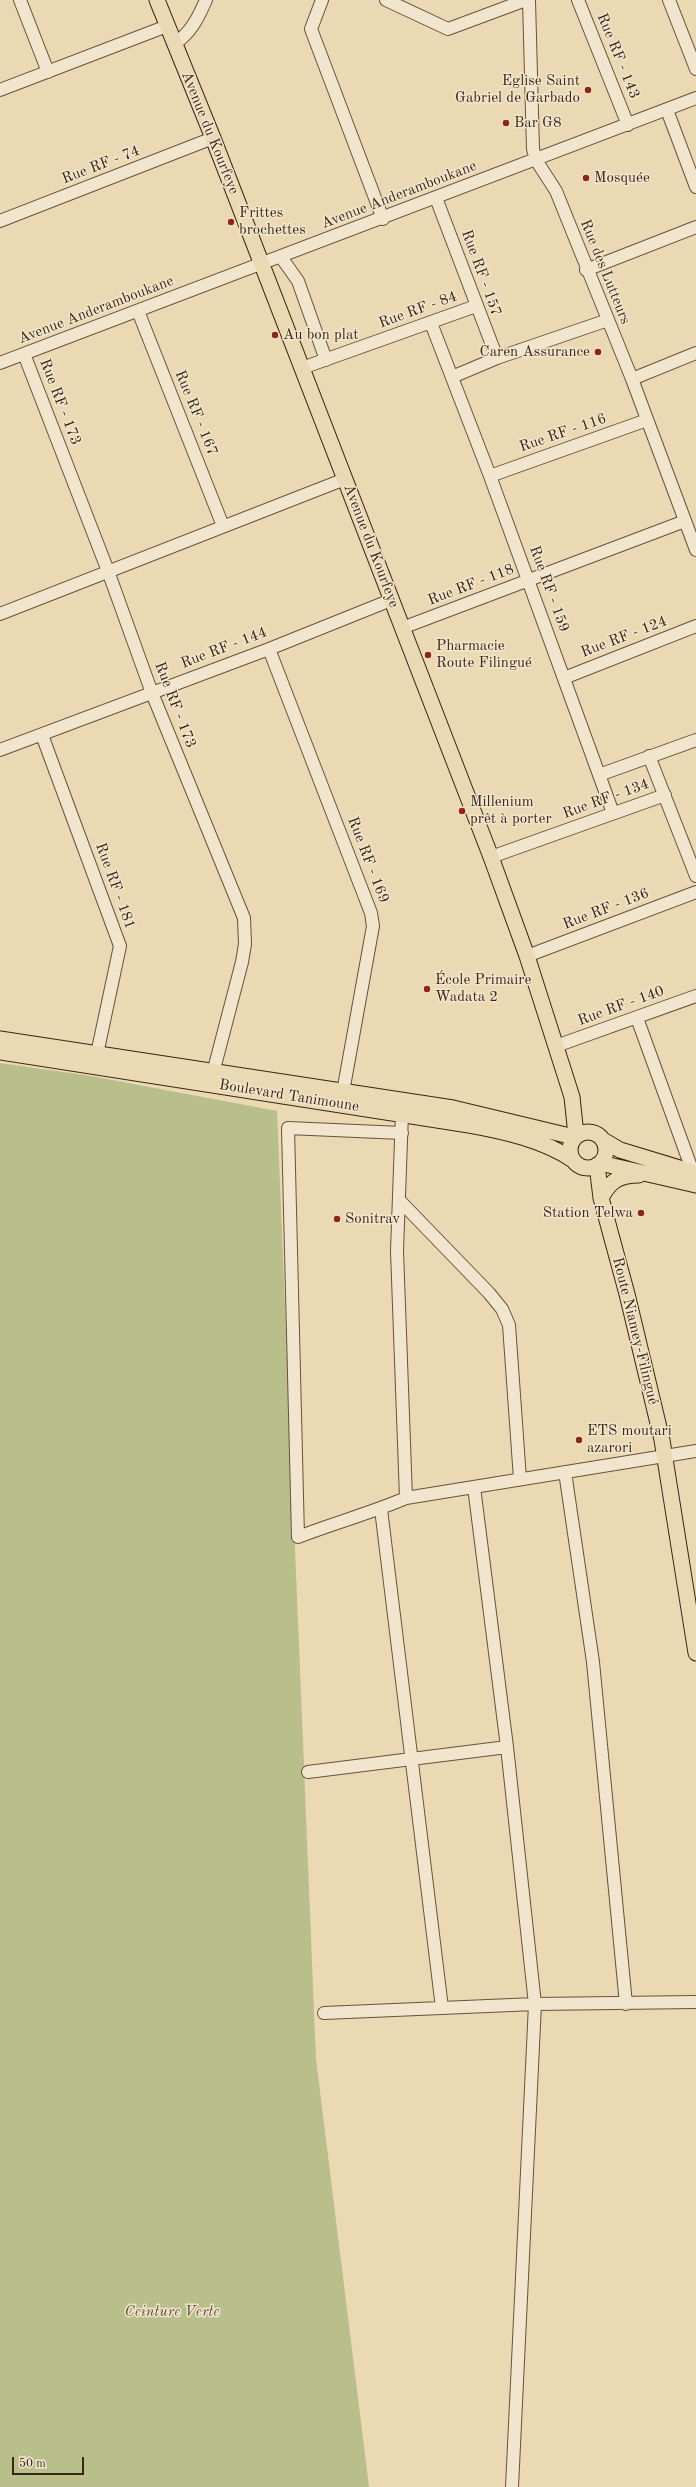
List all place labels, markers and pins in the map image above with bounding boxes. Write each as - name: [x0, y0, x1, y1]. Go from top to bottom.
- place label: Eglise Saint Gabriel de Garbado: [455, 72, 580, 107]
- marker: Eglise Saint Gabriel de Garbado: [583, 85, 593, 95]
- place label: Bar G8: [514, 114, 562, 132]
- marker: Bar G8: [501, 118, 511, 128]
- place label: Mosquée: [594, 169, 650, 187]
- marker: Mosquée: [581, 173, 591, 183]
- place label: Frittes brochettes: [239, 204, 306, 239]
- marker: Frittes brochettes: [226, 217, 236, 227]
- place label: Au bon plat: [283, 326, 359, 344]
- marker: Au bon plat: [270, 330, 280, 340]
- place label: Caren Assurance: [480, 343, 590, 361]
- marker: Caren Assurance: [593, 347, 603, 357]
- place label: Pharmacie Route Filingué: [436, 637, 532, 672]
- marker: Pharmacie Route Filingué: [423, 650, 433, 660]
- place label: Millenium prêt à porter: [470, 793, 552, 828]
- marker: Millenium prêt à porter: [457, 806, 467, 816]
- place label: École Primaire Wadata 2: [435, 971, 531, 1006]
- marker: École Primaire Wadata 2: [422, 984, 432, 994]
- place label: Station Telwa: [543, 1204, 633, 1222]
- marker: Station Telwa: [636, 1208, 646, 1218]
- place label: Sonitrav: [345, 1210, 400, 1228]
- marker: Sonitrav: [332, 1214, 342, 1224]
- place label: ETS moutari azarori: [587, 1422, 672, 1457]
- marker: ETS moutari azarori: [574, 1435, 584, 1445]

